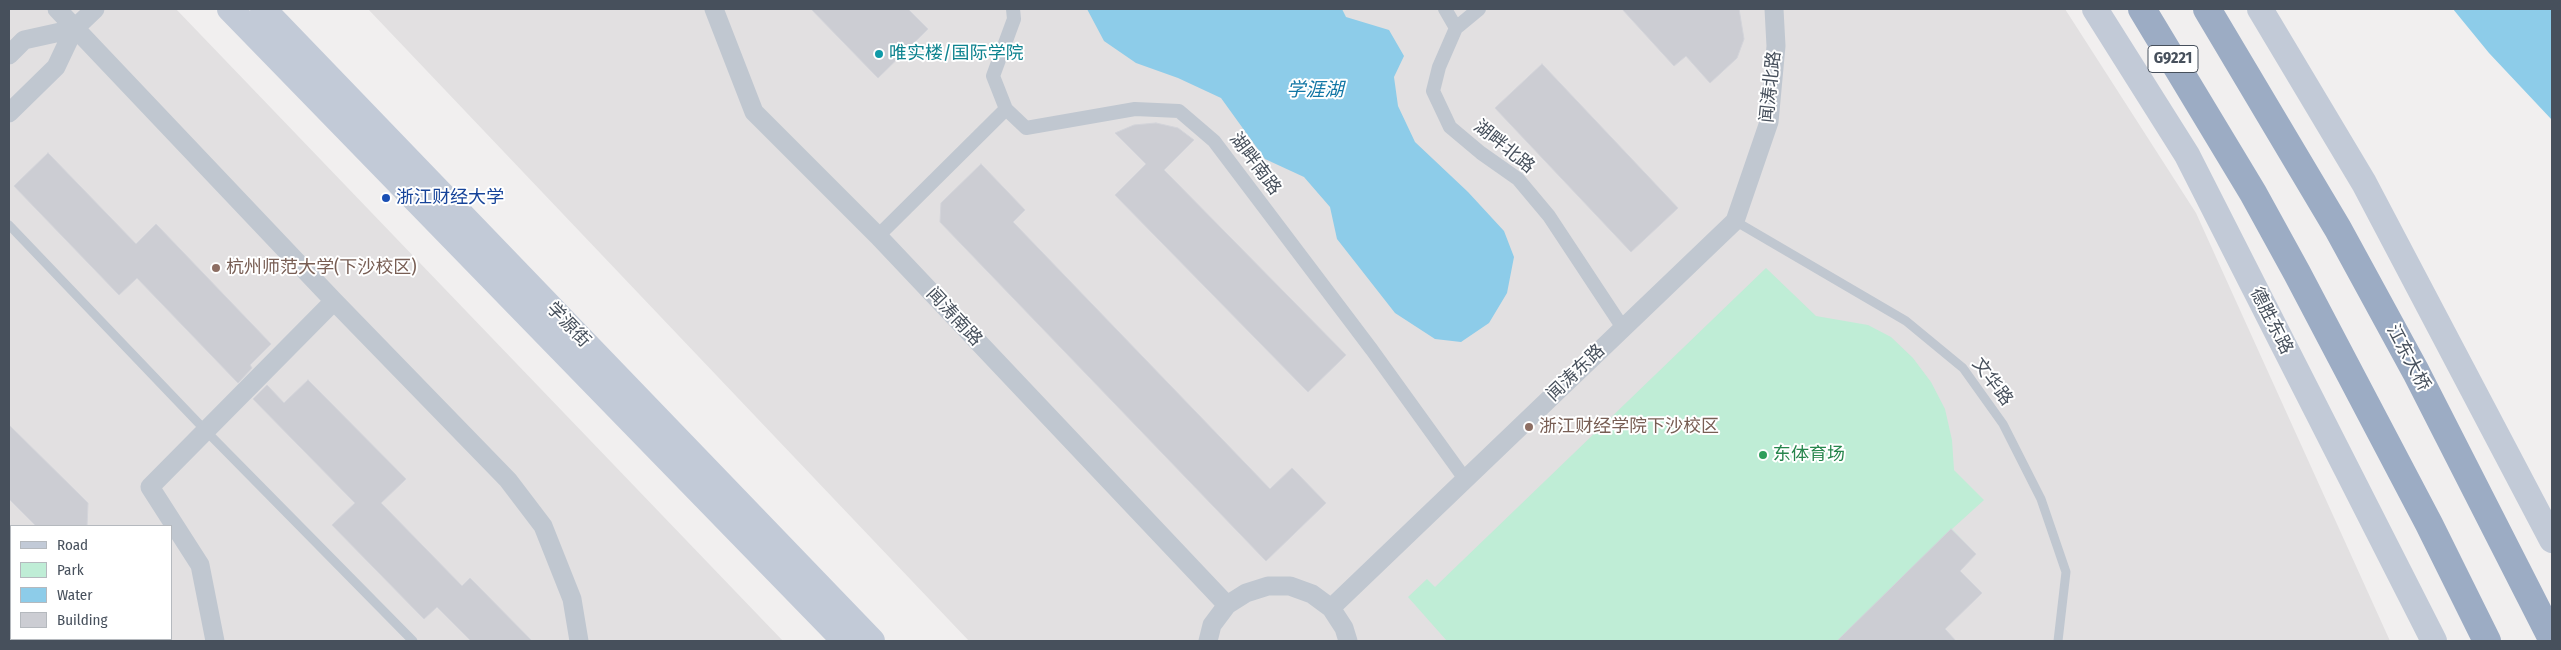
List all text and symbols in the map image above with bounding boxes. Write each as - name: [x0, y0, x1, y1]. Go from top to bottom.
- place label: 唯实楼/国际学院: [889, 43, 1023, 65]
- road number: G9221: [2148, 46, 2198, 72]
- marker: 唯实楼/国际学院: [873, 48, 885, 60]
- street label: 闻涛北路: [1756, 50, 1786, 124]
- water label: 学涯湖: [1287, 80, 1343, 102]
- street label: 湖畔北路: [1469, 116, 1539, 178]
- street label: 湖畔南路: [1225, 129, 1285, 199]
- place label: 浙江财经大学: [396, 187, 504, 209]
- marker: 浙江财经大学: [380, 192, 392, 204]
- place label: 杭州师范大学(下沙校区): [226, 257, 417, 279]
- marker: 杭州师范大学(下沙校区): [210, 262, 222, 274]
- street label: 闻涛南路: [922, 283, 986, 351]
- street label: 德胜东路: [2245, 284, 2297, 358]
- street label: 学源街: [541, 298, 595, 352]
- street label: 江东大桥: [2382, 321, 2434, 395]
- street label: 闻涛东路: [1543, 340, 1609, 406]
- street label: 文华路: [1967, 354, 2017, 410]
- place label: 浙江财经学院下沙校区: [1539, 416, 1719, 438]
- marker: 浙江财经学院下沙校区: [1523, 421, 1535, 433]
- place label: 东体育场: [1773, 444, 1845, 466]
- marker: 东体育场: [1757, 449, 1769, 461]
- legend: [10, 525, 172, 640]
- text: Road: [57, 536, 88, 554]
- text: Park: [57, 561, 84, 579]
- text: Water: [57, 586, 92, 604]
- text: Building: [57, 611, 108, 629]

